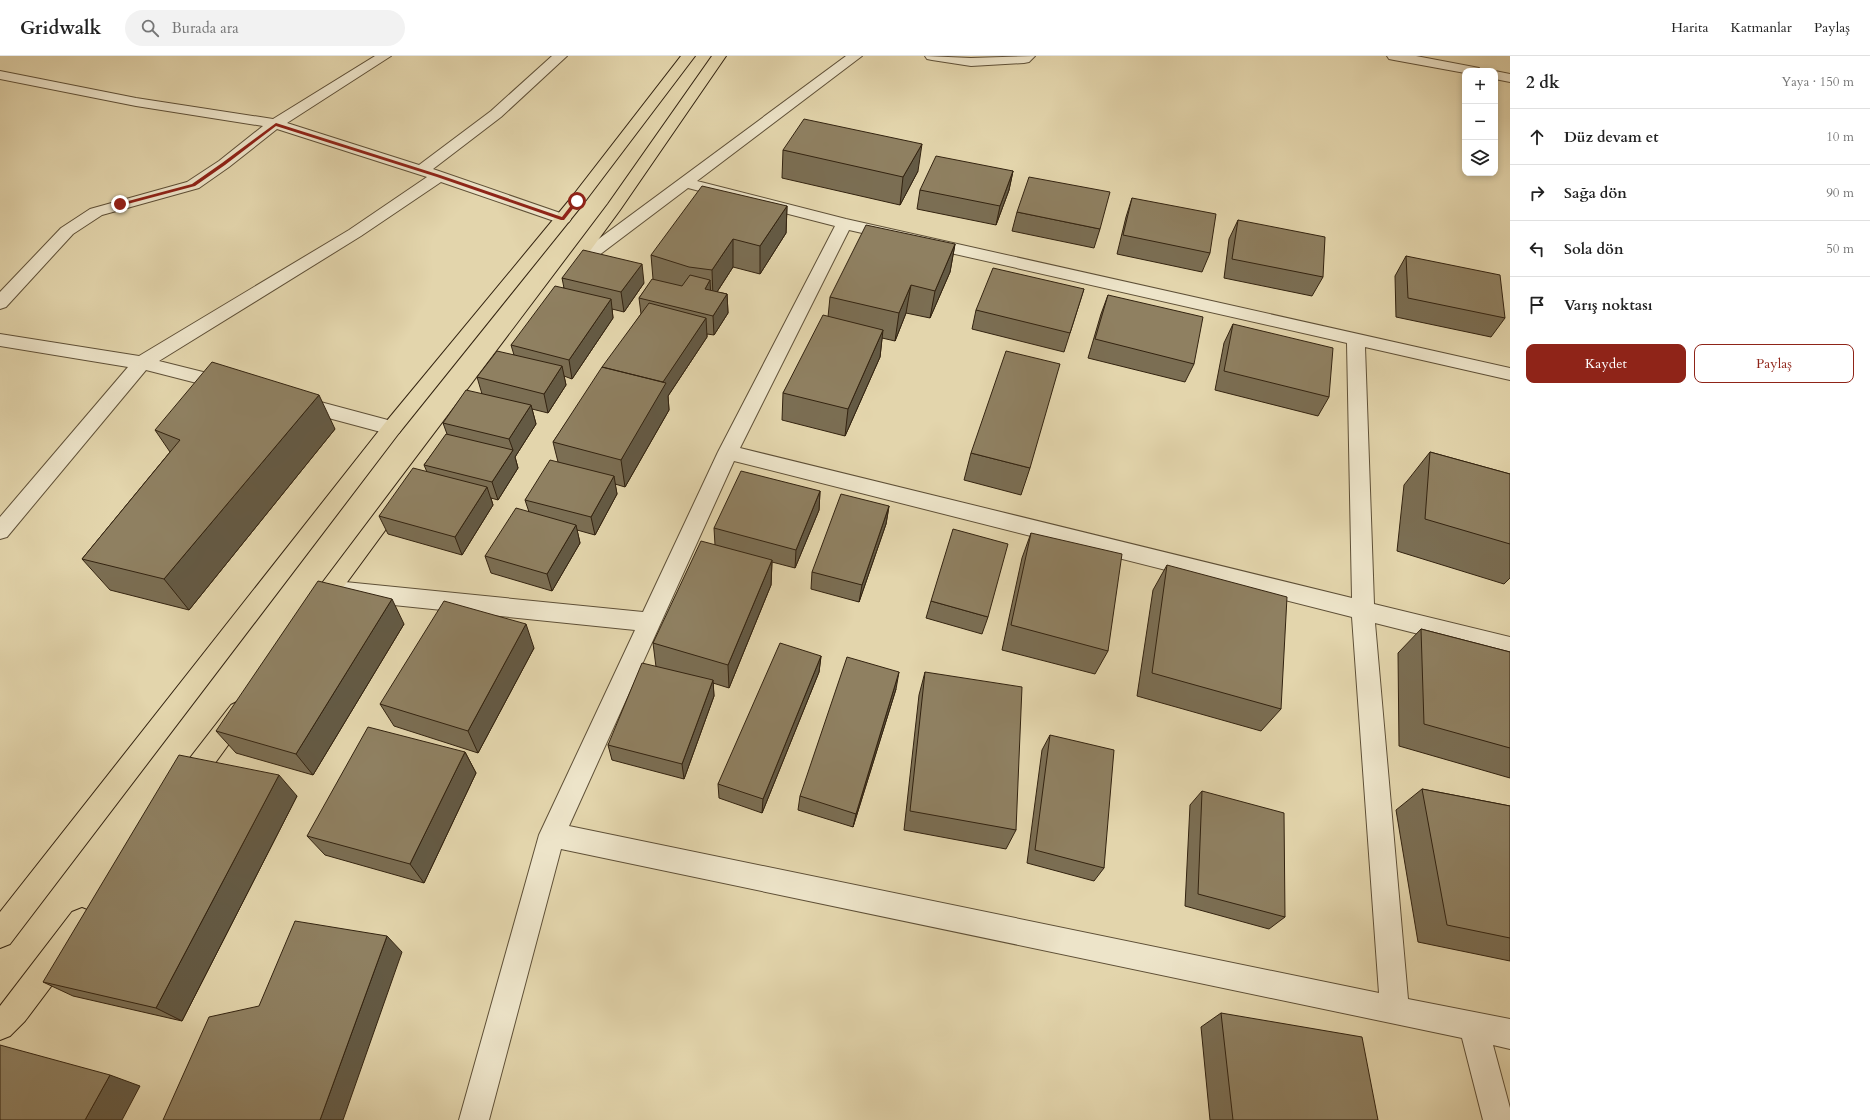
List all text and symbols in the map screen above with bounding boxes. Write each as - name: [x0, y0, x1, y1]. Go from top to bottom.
- search box: [125, 10, 405, 46]
- text: Gridwalk: [20, 15, 101, 41]
- icon: search: [139, 17, 161, 39]
- text: Burada ara: [171, 18, 239, 38]
- text: Harita: [1671, 18, 1709, 37]
- text: Katmanlar: [1731, 18, 1792, 37]
- text: Paylaş: [1814, 18, 1850, 37]
- map controls: [1462, 68, 1498, 176]
- button: +: [1462, 68, 1498, 104]
- text: 2 dk: [1526, 71, 1560, 94]
- text: Yaya · 150 m: [1781, 73, 1854, 91]
- button: −: [1462, 104, 1498, 140]
- icon: ahead: [1526, 126, 1548, 148]
- text: Düz devam et: [1564, 127, 1659, 147]
- text: 10 m: [1826, 128, 1854, 146]
- button: layers: [1462, 140, 1498, 176]
- icon: right: [1526, 182, 1548, 204]
- text: Sağa dön: [1564, 183, 1627, 203]
- text: 90 m: [1826, 184, 1854, 202]
- route start: [568, 192, 586, 210]
- route end: [111, 195, 129, 213]
- icon: left: [1526, 238, 1548, 260]
- text: Sola dön: [1564, 239, 1624, 259]
- text: 50 m: [1826, 240, 1854, 258]
- icon: arrive: [1526, 294, 1548, 316]
- text: Varış noktası: [1564, 295, 1653, 315]
- button: Kaydet: [1526, 344, 1686, 383]
- button: Paylaş: [1694, 344, 1854, 383]

